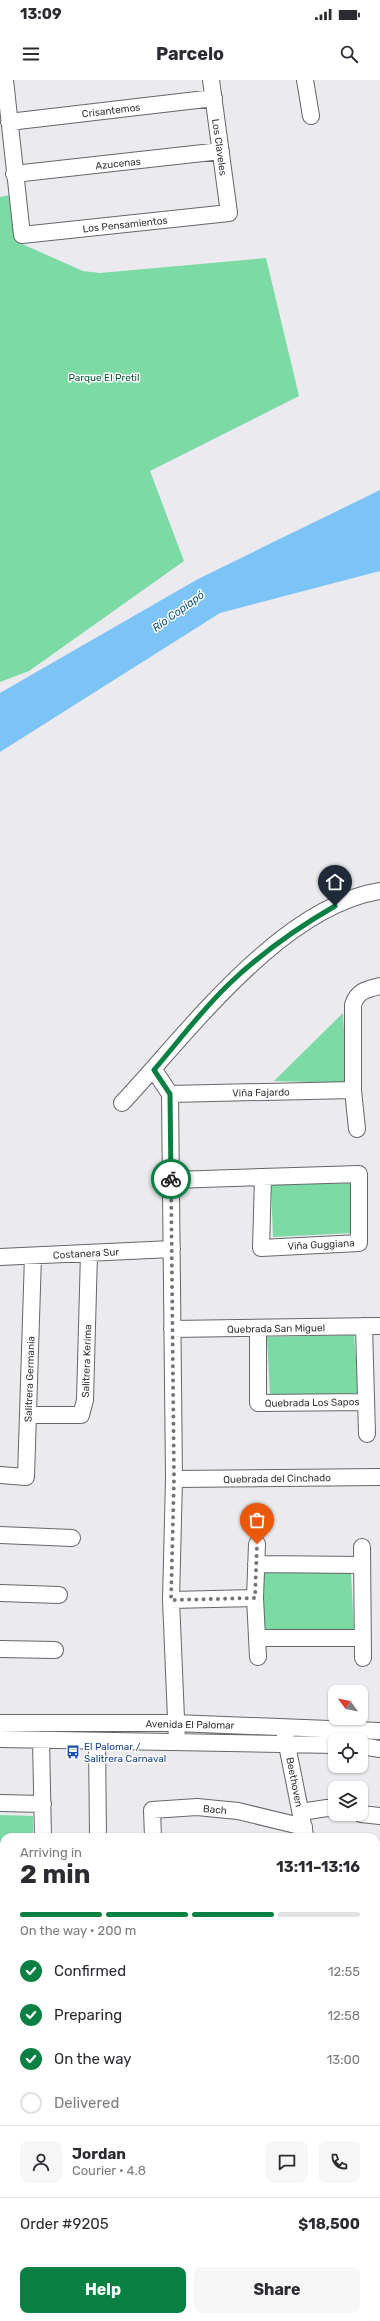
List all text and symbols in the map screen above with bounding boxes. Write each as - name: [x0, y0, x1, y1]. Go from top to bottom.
- text: 13:09: [20, 5, 62, 23]
- icon: menu: [20, 43, 42, 65]
- text: Parcelo: [156, 43, 224, 65]
- icon: search: [338, 43, 360, 65]
- street label: Crisantemos: [81, 101, 141, 121]
- street label: Los Claveles: [209, 118, 229, 176]
- street label: Azucenas: [95, 156, 141, 172]
- street label: Los Pensamientos: [82, 215, 168, 235]
- park label: Parque El Pretil: [69, 372, 139, 384]
- water label: Río Copiapó: [150, 588, 207, 635]
- pin: [318, 865, 352, 906]
- icon: home: [324, 871, 346, 893]
- street label: Viña Fajardo: [232, 1086, 290, 1100]
- courier: [151, 1159, 191, 1199]
- icon: bike: [160, 1168, 182, 1190]
- street label: Viña Guggiana: [287, 1237, 355, 1253]
- street label: Costanera Sur: [53, 1246, 120, 1262]
- street label: Quebrada San Miguel: [227, 1322, 325, 1336]
- street label: Salitrera Kerima: [80, 1324, 94, 1398]
- street label: Salitrera Germania: [23, 1336, 37, 1422]
- street label: Quebrada Los Sapos: [264, 1396, 360, 1410]
- street label: Quebrada del Cinchado: [223, 1472, 331, 1486]
- pin: [240, 1503, 274, 1544]
- icon: bag: [246, 1509, 268, 1531]
- north arrow: [328, 1685, 368, 1725]
- map controls: [328, 1685, 368, 1821]
- street label: Avenida El Palomar: [145, 1718, 235, 1732]
- button: locate: [328, 1733, 368, 1773]
- place label: El Palomar / Salitrera Carnaval: [84, 1741, 166, 1765]
- bus stop icon: El Palomar / Salitrera Carnaval: [65, 1744, 81, 1760]
- street label: Beethoven: [283, 1756, 305, 1808]
- button: layers: [328, 1781, 368, 1821]
- street label: Bach: [203, 1803, 227, 1817]
- text: Arriving in: [20, 1845, 82, 1860]
- text: 13:11–13:16: [276, 1858, 360, 1876]
- text: 2 min: [20, 1859, 90, 1890]
- text: On the way · 200 m: [20, 1923, 136, 1938]
- icon: check: [20, 1960, 42, 1982]
- text: Confirmed: [54, 1962, 126, 1980]
- text: 12:55: [328, 1964, 360, 1979]
- icon: check: [20, 2004, 42, 2026]
- text: Preparing: [54, 2006, 122, 2024]
- text: 12:58: [327, 2008, 360, 2023]
- icon: check: [20, 2048, 42, 2070]
- text: On the way: [54, 2050, 132, 2068]
- text: 13:00: [327, 2052, 360, 2067]
- text: Delivered: [54, 2094, 119, 2112]
- button: person: [20, 2141, 62, 2183]
- button: chat: [266, 2141, 308, 2183]
- button: phone: [318, 2141, 360, 2183]
- text: Jordan: [72, 2145, 126, 2163]
- text: Courier · 4.8: [72, 2163, 146, 2178]
- text: Order #9205: [20, 2215, 109, 2233]
- text: $18,500: [298, 2215, 360, 2233]
- button: Help: [20, 2267, 186, 2313]
- button: Share: [194, 2267, 360, 2313]

